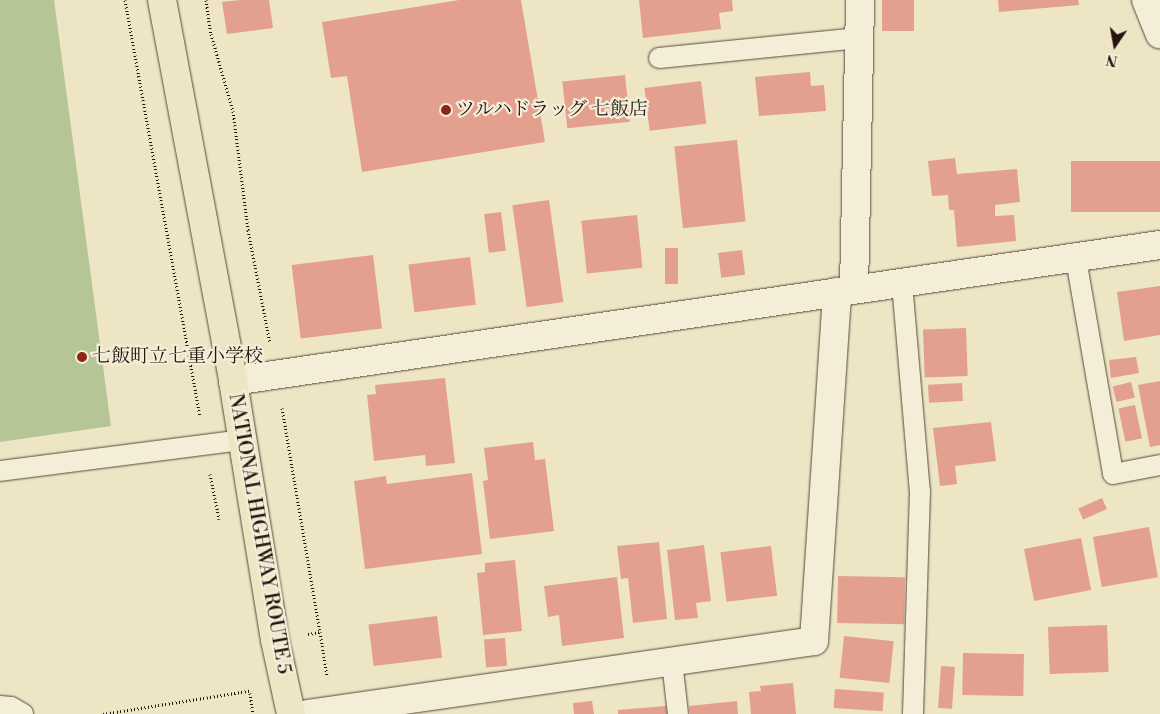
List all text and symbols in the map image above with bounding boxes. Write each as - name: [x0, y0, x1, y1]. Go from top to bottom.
- north arrow: [1090, 20, 1140, 70]
- text: N: [1105, 50, 1119, 70]
- place label: ツルハドラッグ 七飯店: [456, 99, 650, 121]
- marker: ツルハドラッグ 七飯店: [440, 104, 452, 116]
- place label: 七飯町立七重小学校: [92, 346, 263, 368]
- marker: 七飯町立七重小学校: [76, 351, 88, 363]
- street label: NATIONAL HIGHWAY ROUTE 5: [223, 392, 295, 676]

